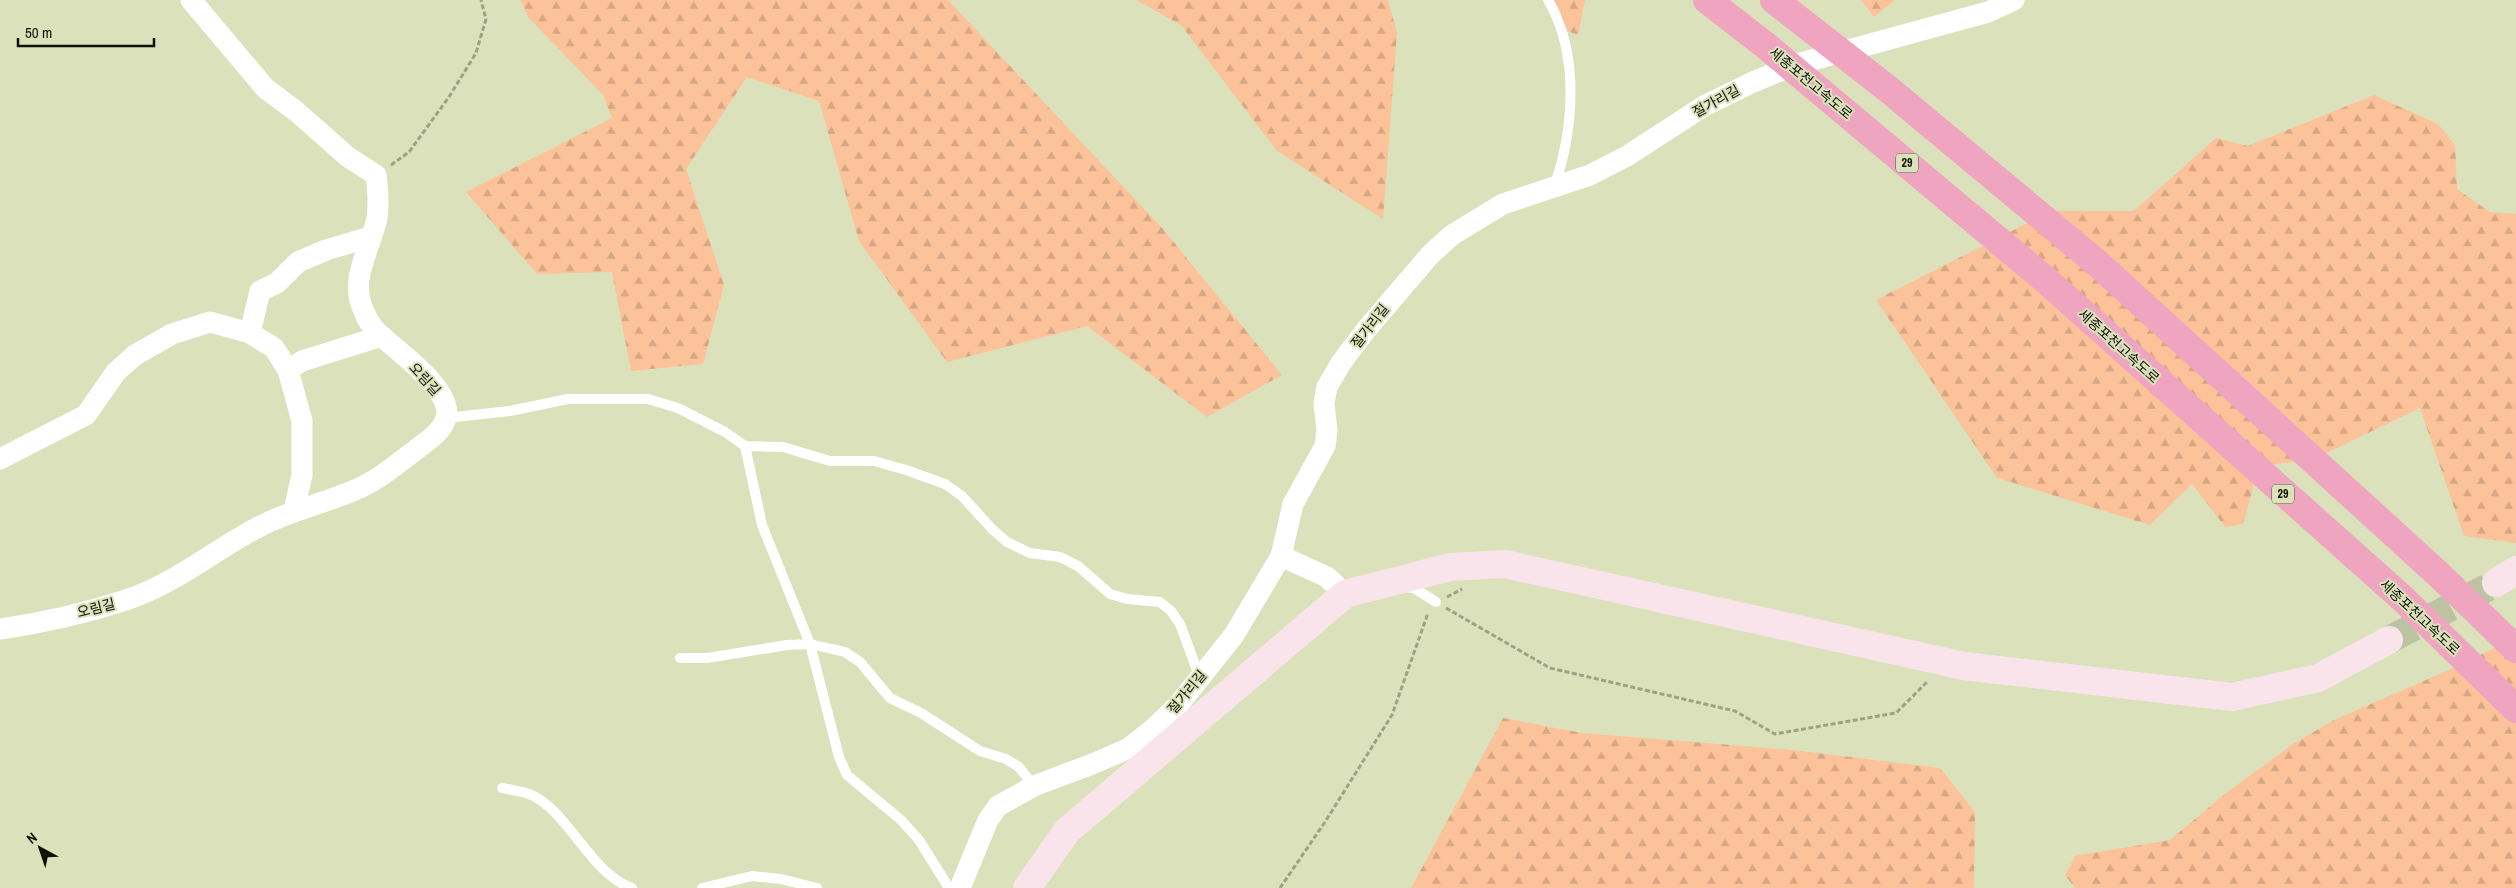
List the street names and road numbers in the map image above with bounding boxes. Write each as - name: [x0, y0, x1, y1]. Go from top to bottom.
- street label: 세종포천고속도로: [1766, 43, 1856, 123]
- street label: 절가리길: [1689, 81, 1743, 121]
- road number: 29: [1896, 154, 1918, 172]
- street label: 절가리길: [1347, 300, 1393, 352]
- street label: 세종포천고속도로: [2075, 305, 2163, 387]
- street label: 오림길: [405, 359, 445, 399]
- road number: 29: [2272, 484, 2294, 504]
- street label: 세종포천고속도로: [2376, 575, 2464, 659]
- street label: 오림길: [75, 595, 117, 621]
- street label: 절가리길: [1164, 666, 1210, 718]

